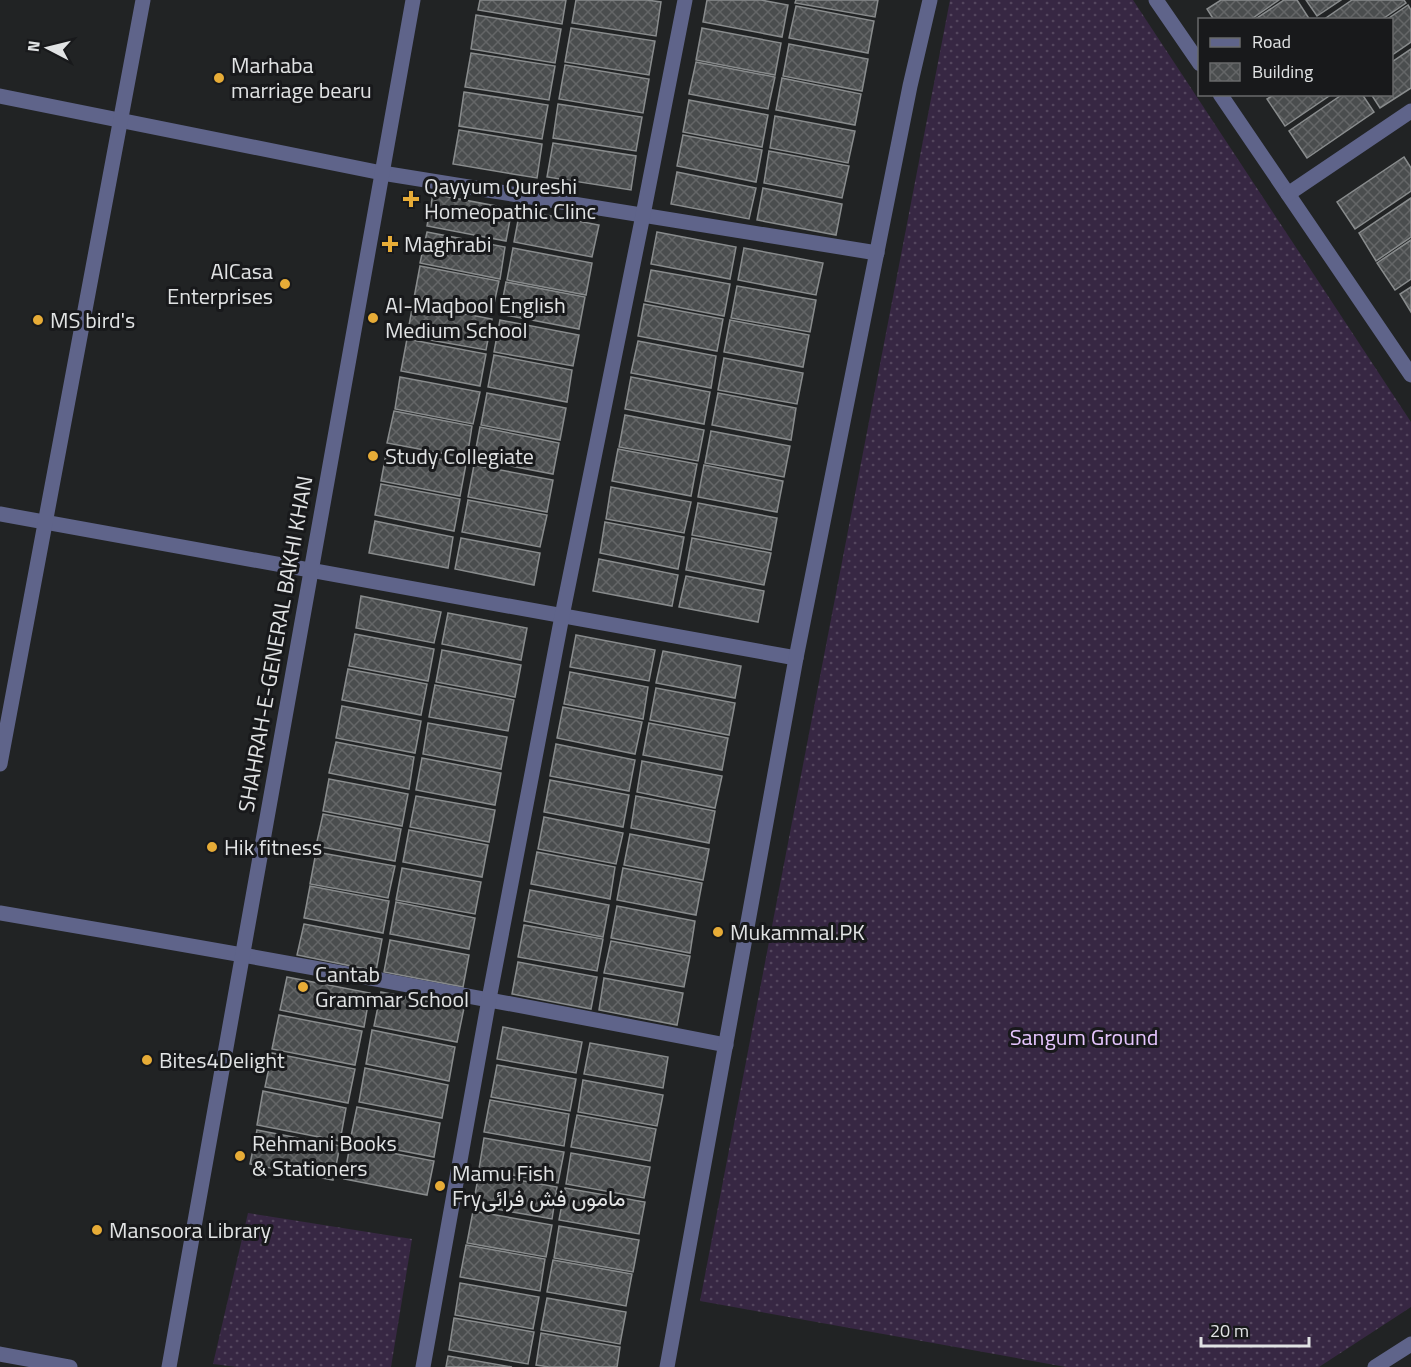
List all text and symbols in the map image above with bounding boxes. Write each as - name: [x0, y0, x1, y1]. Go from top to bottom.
- north arrow: [18, 18, 78, 78]
- legend: [1198, 18, 1393, 96]
- text: Road: [1252, 28, 1291, 55]
- text: N: [21, 39, 46, 53]
- place label: Marhaba marriage bearu: [231, 48, 372, 107]
- text: Building: [1252, 58, 1313, 85]
- marker: Marhaba marriage bearu: [212, 71, 226, 85]
- place label: Qayyum Qureshi Homeopathic Clinc: [424, 169, 596, 228]
- marker: Qayyum Qureshi Homeopathic Clinc: [402, 190, 420, 208]
- place label: Maghrabi: [404, 227, 492, 261]
- marker: Maghrabi: [381, 235, 399, 253]
- place label: AlCasa Enterprises: [167, 254, 273, 313]
- marker: AlCasa Enterprises: [278, 277, 292, 291]
- place label: Al-Maqbool English Medium School: [385, 288, 566, 347]
- place label: MS bird's: [50, 303, 135, 337]
- marker: Al-Maqbool English Medium School: [366, 311, 380, 325]
- marker: MS bird's: [31, 313, 45, 327]
- place label: Study Collegiate: [385, 439, 534, 473]
- marker: Study Collegiate: [366, 449, 380, 463]
- street label: SHAHRAH-E-GENERAL BAKHI KHAN: [229, 473, 321, 815]
- place label: Hik fitness: [224, 830, 322, 864]
- marker: Hik fitness: [205, 840, 219, 854]
- place label: Mukammal.PK: [730, 915, 865, 949]
- marker: Mukammal.PK: [711, 925, 725, 939]
- place label: Cantab Grammar School: [315, 957, 469, 1016]
- marker: Cantab Grammar School: [296, 980, 310, 994]
- park label: Sangum Ground: [1010, 1020, 1158, 1054]
- place label: Bites4Delight: [159, 1043, 285, 1077]
- marker: Bites4Delight: [140, 1053, 154, 1067]
- place label: Rehmani Books & Stationers: [252, 1126, 397, 1185]
- marker: Rehmani Books & Stationers: [233, 1149, 247, 1163]
- place label: Mamu Fish Fryماموں فش فرائی: [452, 1156, 625, 1215]
- marker: Mamu Fish Fryماموں فش فرائی: [433, 1179, 447, 1193]
- place label: Mansoora Library: [109, 1213, 271, 1247]
- marker: Mansoora Library: [90, 1223, 104, 1237]
- scale bar: [1201, 1310, 1309, 1348]
- text: 20 m: [1210, 1317, 1249, 1344]

